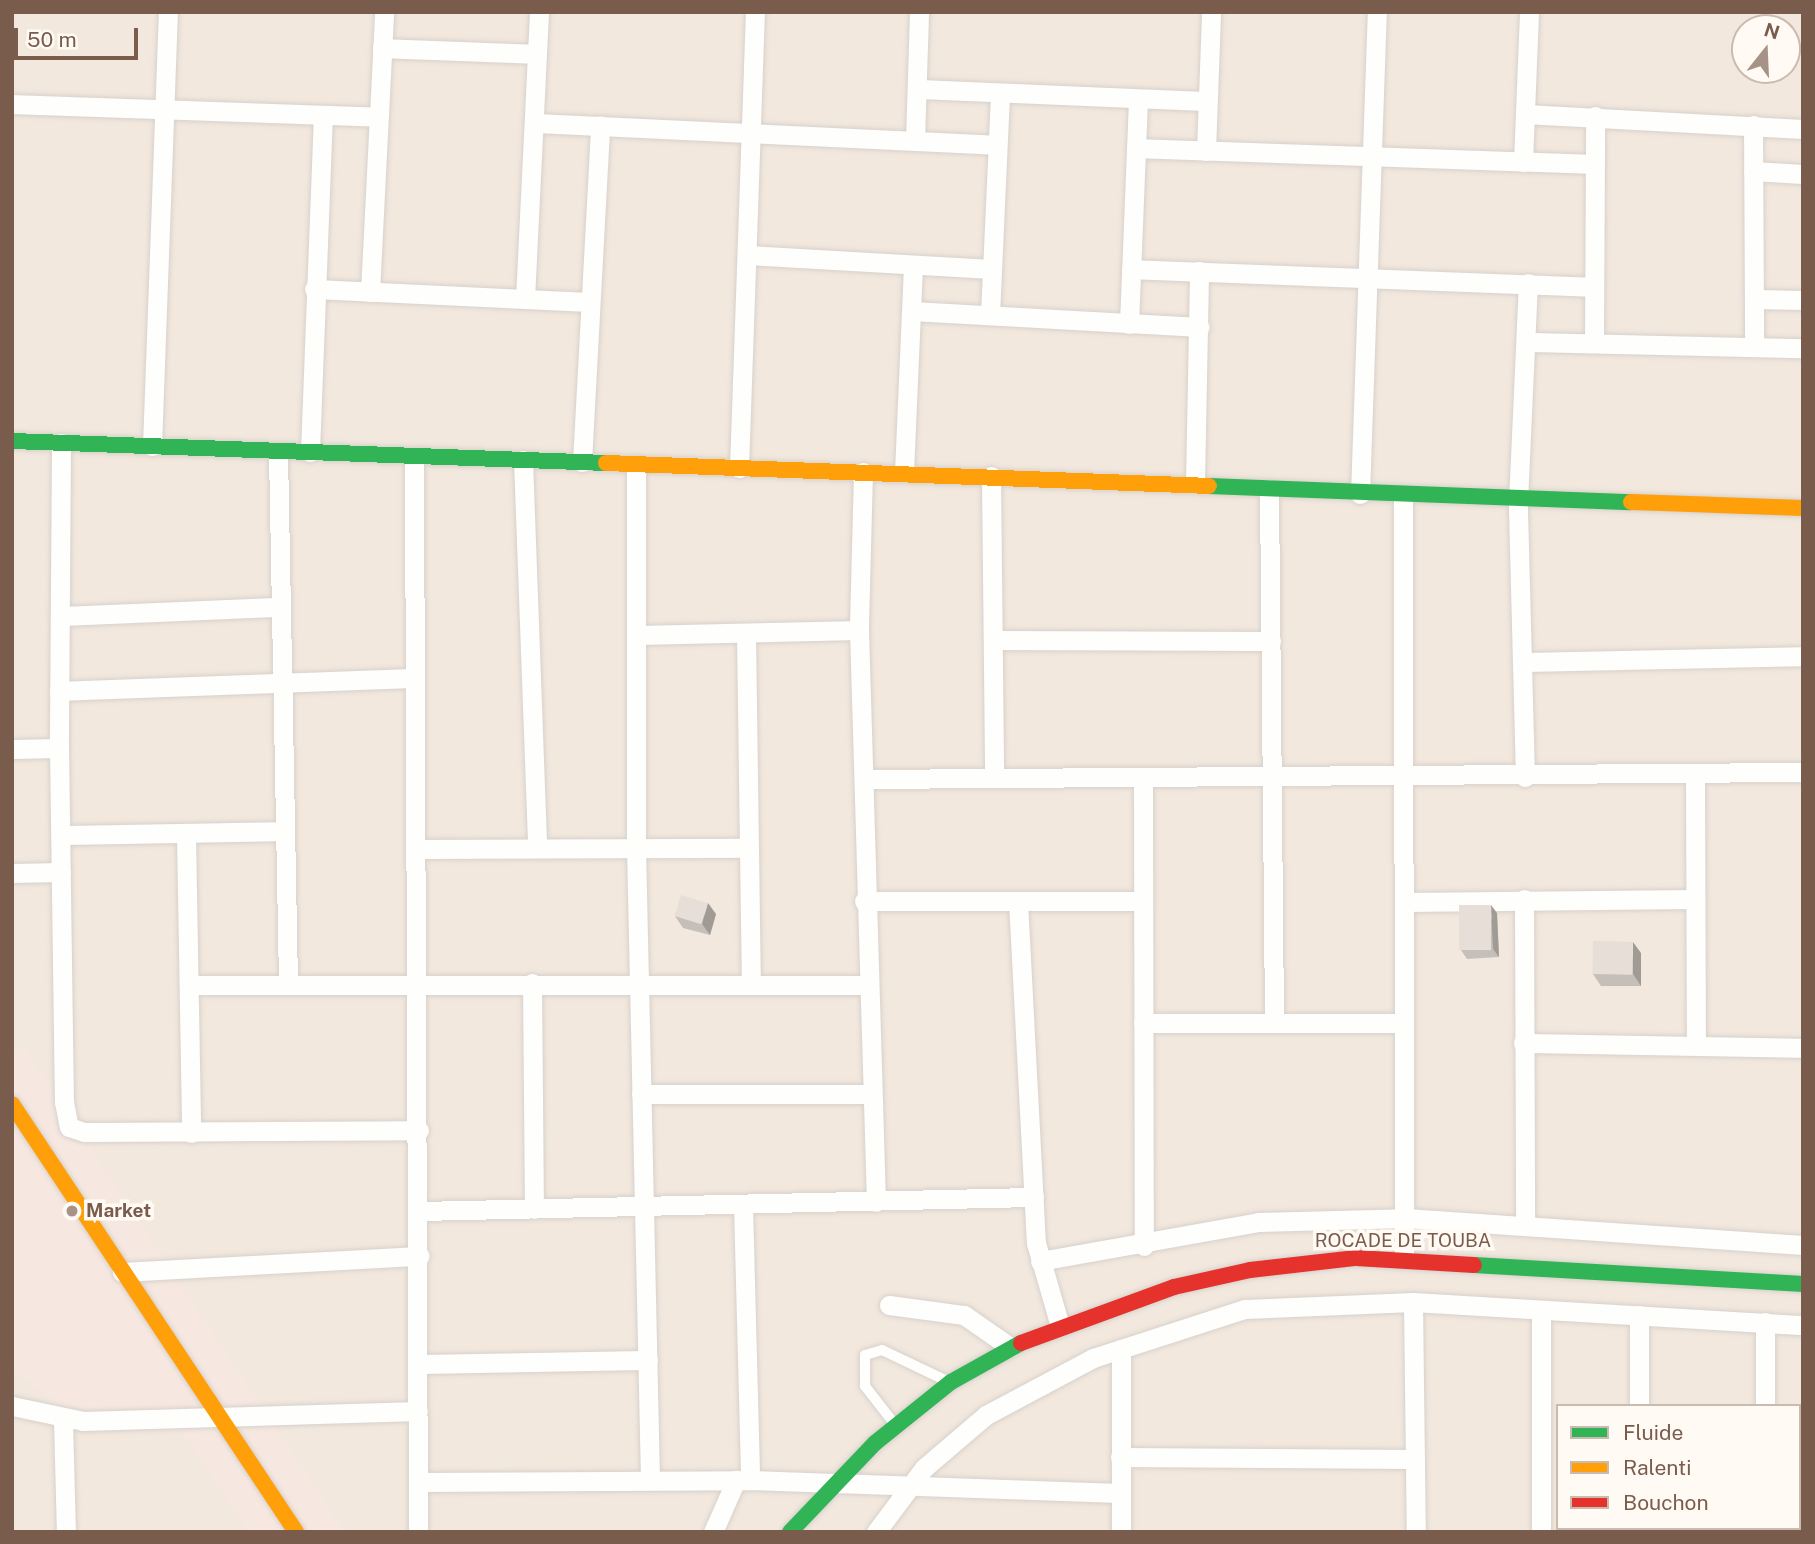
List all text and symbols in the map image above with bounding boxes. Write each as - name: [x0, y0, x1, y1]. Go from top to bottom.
- scale bar: [18, 14, 142, 58]
- north arrow: [1731, 14, 1801, 84]
- text: N: [1761, 18, 1782, 44]
- text: 50 m: [27, 27, 77, 52]
- place label: Market: [86, 1200, 151, 1222]
- marker: Market: [64, 1203, 80, 1219]
- street label: ROCADE DE TOUBA: [1315, 1230, 1491, 1252]
- legend: [1556, 1404, 1801, 1530]
- text: Fluide: [1623, 1420, 1683, 1445]
- text: Ralenti: [1623, 1455, 1691, 1480]
- text: Bouchon: [1623, 1490, 1709, 1515]

